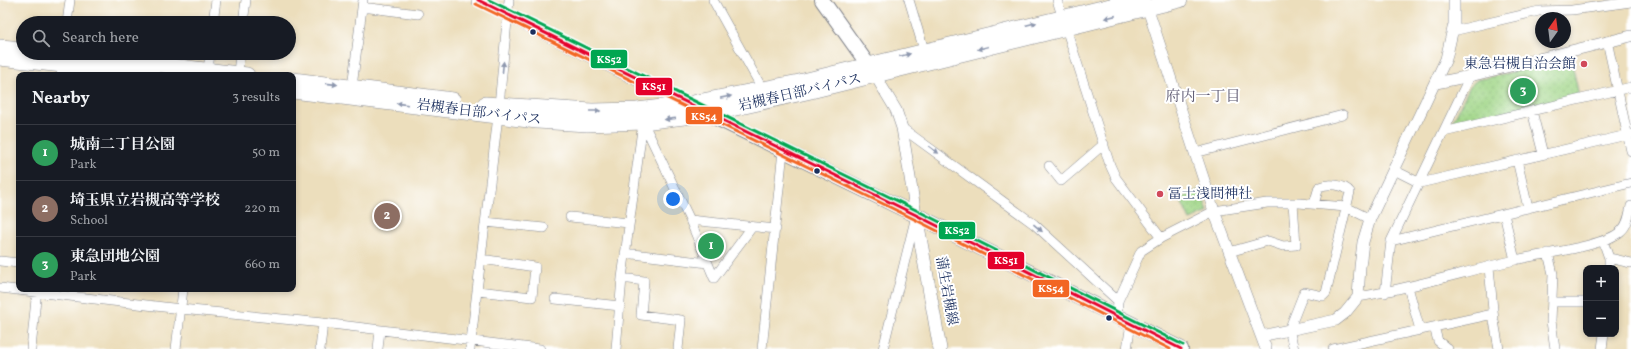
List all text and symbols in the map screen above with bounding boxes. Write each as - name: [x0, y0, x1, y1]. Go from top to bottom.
- north arrow: [1535, 12, 1571, 48]
- one-way arrow: [1103, 15, 1116, 21]
- search box: [16, 16, 296, 60]
- one-way arrow: [1025, 21, 1037, 27]
- icon: search: [30, 27, 52, 49]
- unlabelled marker: [528, 27, 538, 37]
- text: Search here: [62, 28, 139, 49]
- one-way arrow: [977, 45, 989, 51]
- line badge: KS52: [590, 49, 628, 69]
- one-way arrow: [898, 52, 911, 58]
- text: KS52: [596, 53, 622, 68]
- place label: 東急岩槻自治会館: [1464, 55, 1576, 74]
- marker: 東急岩槻自治会館: [1579, 59, 1589, 69]
- one-way arrow: [500, 61, 506, 73]
- street label: 岩槻春日部バイパス: [737, 70, 863, 116]
- pin: 3: [1510, 76, 1536, 106]
- line badge: KS51: [635, 77, 673, 96]
- text: KS51: [642, 80, 666, 95]
- one-way arrow: [326, 81, 338, 88]
- text: Nearby: [32, 87, 90, 110]
- district label: 府内一丁目: [1165, 87, 1241, 108]
- text: 3 results: [232, 89, 280, 107]
- one-way arrow: [720, 94, 732, 100]
- street label: 岩槻春日部バイパス: [415, 96, 543, 130]
- one-way arrow: [395, 101, 408, 108]
- line badge: KS54: [685, 106, 723, 125]
- one-way arrow: [589, 108, 602, 114]
- text: KS54: [691, 110, 717, 125]
- one-way arrow: [664, 115, 676, 122]
- text: 城南二丁目公園: [70, 135, 175, 156]
- text: 1: [42, 144, 48, 162]
- text: 50 m: [252, 144, 280, 162]
- one-way arrow: [929, 146, 939, 154]
- text: Park: [70, 156, 97, 174]
- unlabelled marker: [812, 166, 822, 176]
- place label: 冨士浅間神社: [1168, 185, 1252, 204]
- your location: [663, 189, 683, 209]
- marker: 冨士浅間神社: [1155, 189, 1165, 199]
- text: 埼玉県立岩槻高等学校: [70, 191, 220, 212]
- text: 2: [42, 200, 48, 218]
- text: 220 m: [244, 200, 280, 218]
- pin: 2: [374, 201, 400, 231]
- text: School: [70, 212, 108, 230]
- line badge: KS52: [938, 221, 976, 240]
- one-way arrow: [1033, 223, 1044, 232]
- text: KS52: [944, 224, 970, 239]
- pin: 1: [698, 231, 724, 261]
- text: 東急団地公園: [70, 247, 160, 268]
- line badge: KS51: [987, 251, 1025, 270]
- text: KS51: [994, 254, 1018, 269]
- street label: 蒲生岩槻線: [931, 255, 961, 327]
- text: 3: [42, 256, 48, 274]
- text: 660 m: [245, 256, 280, 274]
- map controls: [1583, 265, 1619, 337]
- button: +: [1583, 265, 1619, 301]
- text: Park: [70, 268, 97, 286]
- line badge: KS54: [1032, 279, 1070, 298]
- text: KS54: [1038, 282, 1064, 297]
- button: −: [1583, 301, 1619, 337]
- unlabelled marker: [1104, 313, 1114, 323]

